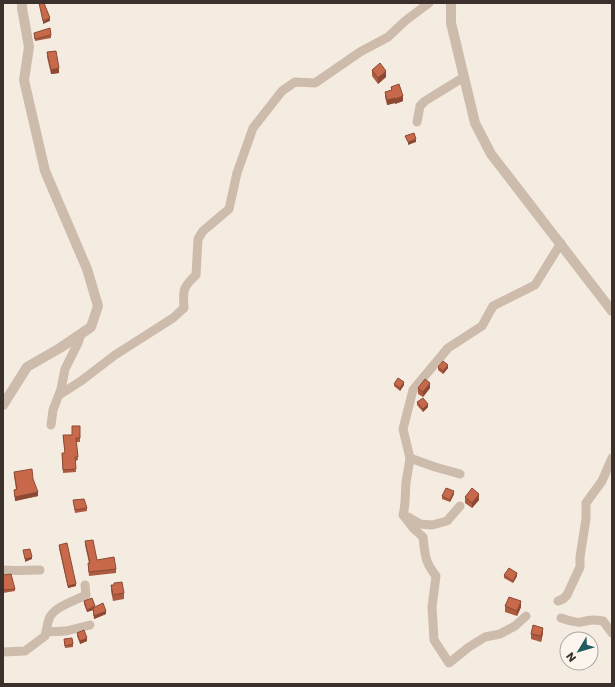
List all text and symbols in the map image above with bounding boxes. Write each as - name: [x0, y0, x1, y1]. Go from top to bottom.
- north arrow: [559, 631, 599, 671]
- text: N: [562, 649, 580, 665]

